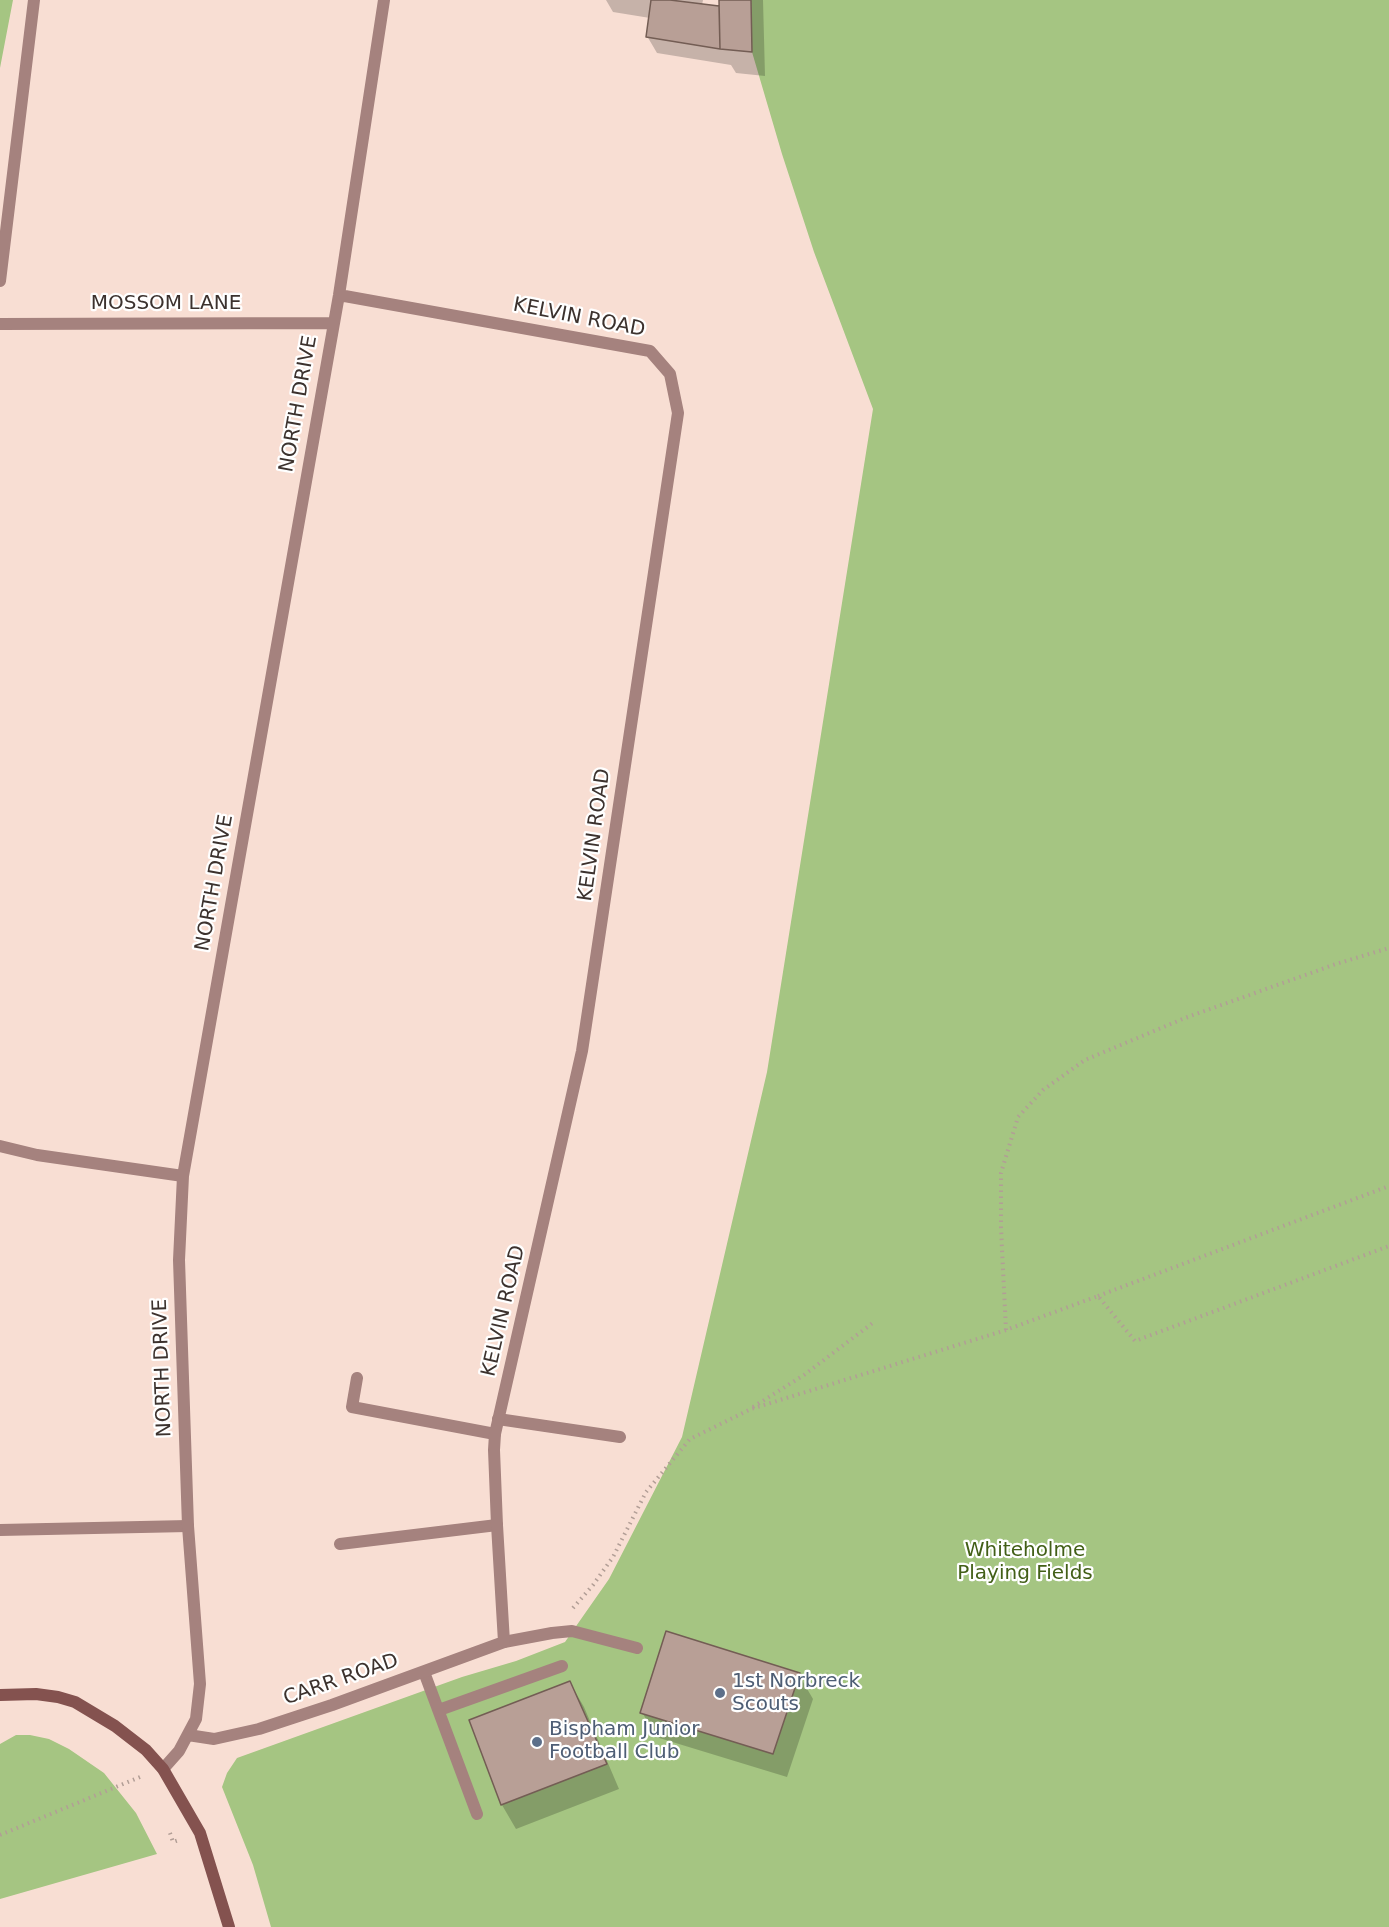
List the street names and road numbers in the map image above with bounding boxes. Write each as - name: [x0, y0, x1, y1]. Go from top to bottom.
- street label: MOSSOM LANE: [91, 292, 241, 316]
- street label: KELVIN ROAD: [511, 293, 647, 343]
- street label: NORTH DRIVE: [275, 334, 323, 474]
- street label: KELVIN ROAD: [574, 767, 616, 903]
- street label: NORTH DRIVE: [191, 813, 239, 953]
- street label: KELVIN ROAD: [477, 1243, 531, 1379]
- street label: NORTH DRIVE: [149, 1298, 177, 1438]
- street label: CARR ROAD: [280, 1649, 402, 1711]

